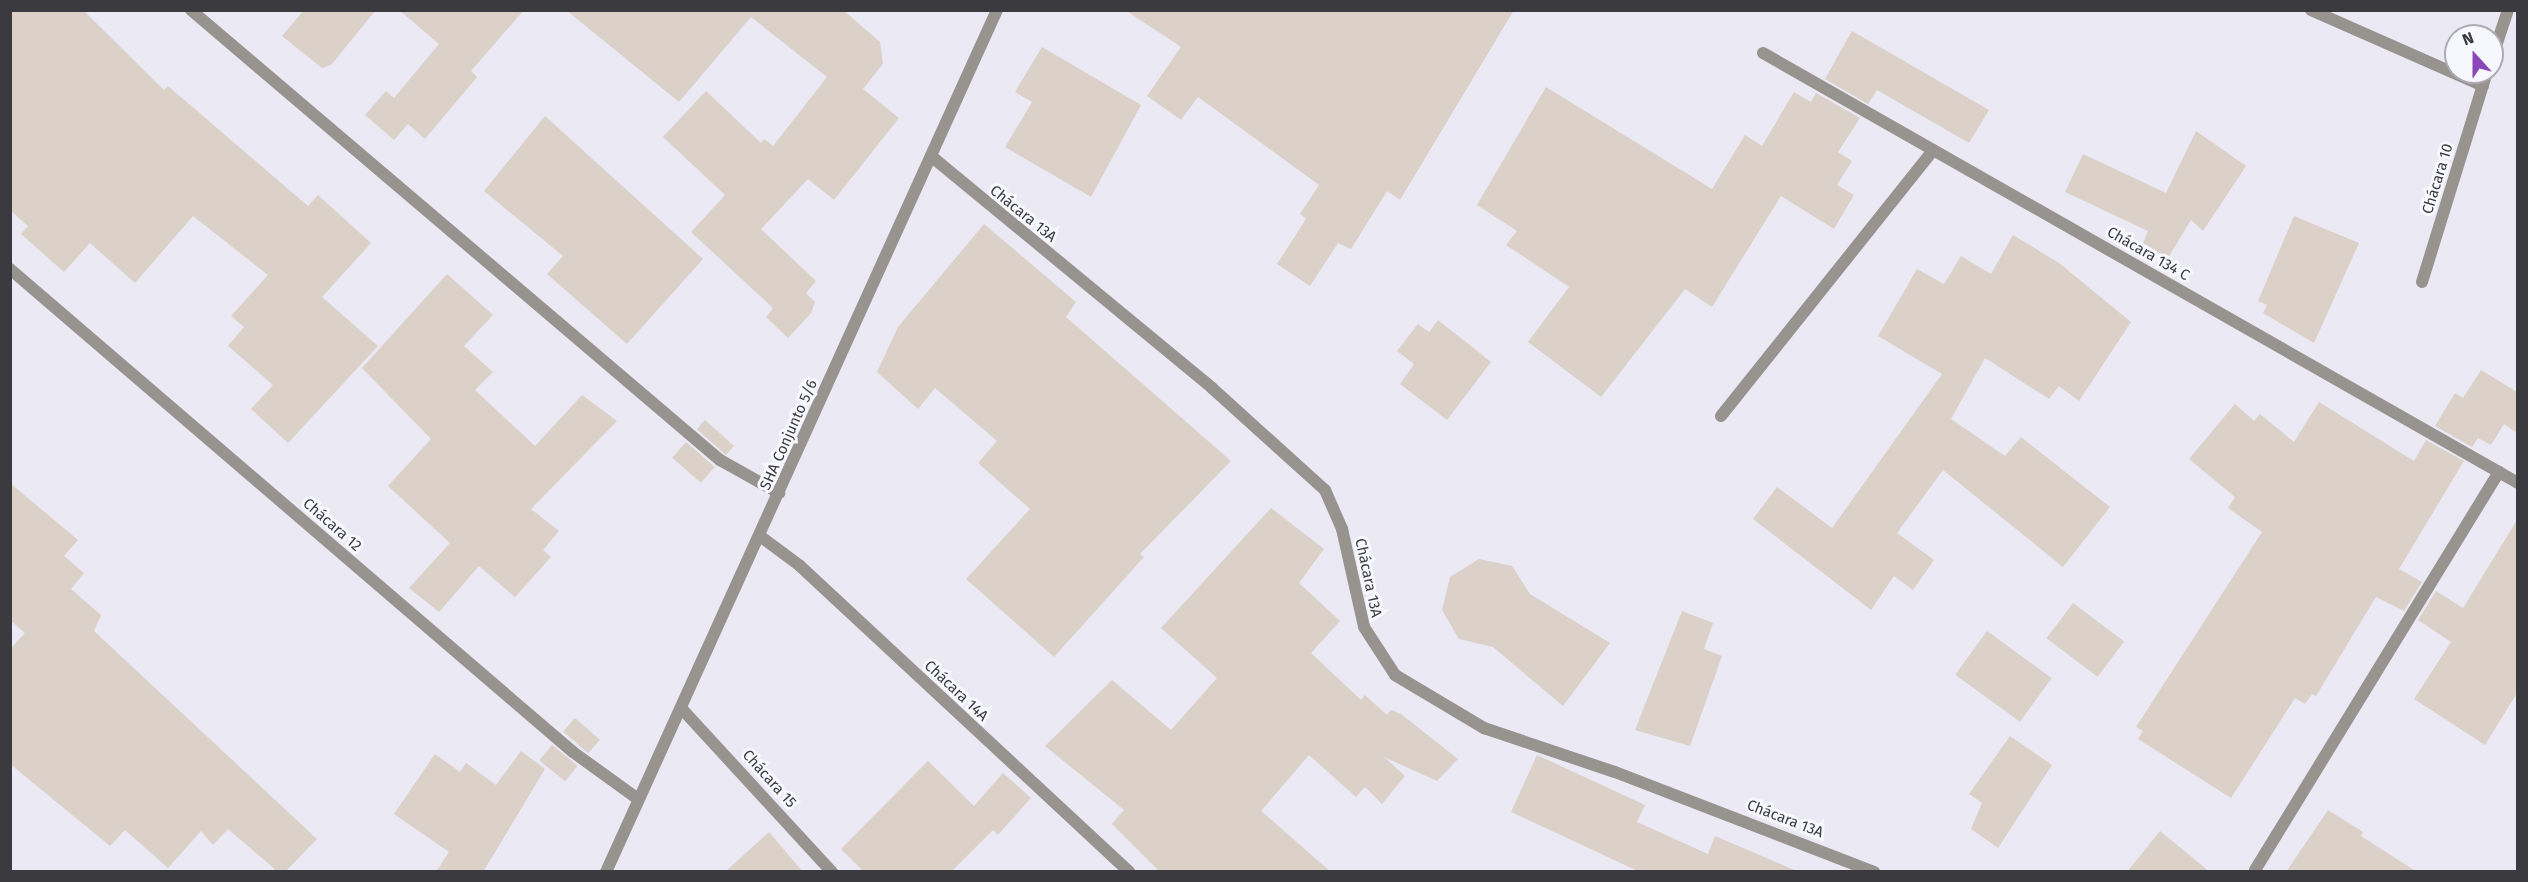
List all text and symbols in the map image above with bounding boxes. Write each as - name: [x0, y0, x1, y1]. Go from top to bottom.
- north arrow: [2444, 24, 2504, 84]
- text: N: [2460, 28, 2476, 49]
- street label: Chácara 10: [2419, 142, 2457, 216]
- street label: Chácara 13A: [986, 182, 1060, 246]
- street label: Chácara 134 C: [2104, 223, 2192, 285]
- street label: SHA Conjunto 5/6: [757, 377, 821, 493]
- street label: Chácara 12: [299, 495, 365, 555]
- street label: Chácara 13A: [1351, 537, 1385, 619]
- street label: Chácara 14A: [920, 657, 992, 725]
- street label: Chácara 15: [738, 746, 800, 812]
- street label: Chácara 13A: [1744, 796, 1826, 842]

